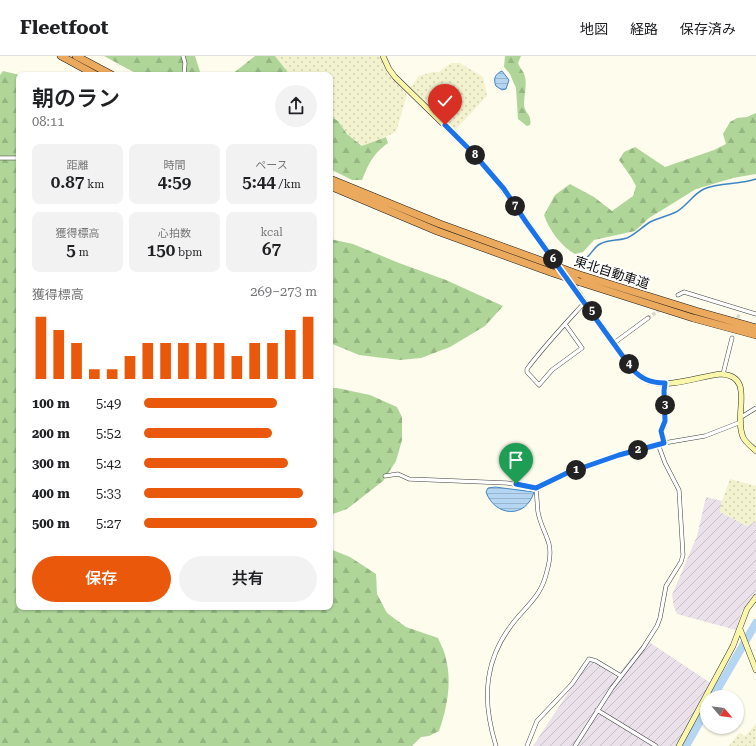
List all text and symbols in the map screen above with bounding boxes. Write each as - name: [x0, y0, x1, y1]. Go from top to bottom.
- text: Fleetfoot: [20, 16, 109, 39]
- text: 地図: [580, 21, 608, 37]
- text: 経路: [630, 21, 658, 37]
- text: 保存済み: [680, 21, 736, 37]
- pin: [428, 84, 462, 125]
- button: share: [275, 85, 317, 127]
- text: 朝のラン: [32, 86, 120, 111]
- icon: check: [434, 90, 456, 112]
- text: 08:11: [32, 114, 64, 129]
- pin: 8: [465, 145, 485, 165]
- text: 8: [472, 148, 478, 161]
- text: 距離: [67, 159, 89, 172]
- text: 時間: [164, 159, 186, 172]
- text: ペース: [255, 159, 288, 172]
- text: 0.87: [51, 172, 84, 192]
- text: 4:59: [158, 172, 191, 192]
- text: 5:44: [242, 172, 276, 192]
- text: km: [84, 178, 104, 191]
- text: /km: [276, 178, 301, 191]
- pin: 7: [505, 196, 525, 216]
- text: 7: [512, 199, 518, 212]
- text: kcal: [260, 226, 283, 239]
- text: 獲得標高: [56, 227, 100, 240]
- text: 心拍数: [158, 227, 191, 240]
- text: 67: [262, 239, 281, 259]
- text: 5: [66, 240, 76, 260]
- text: 150: [147, 240, 175, 260]
- text: m: [76, 246, 89, 259]
- text: bpm: [175, 246, 202, 259]
- pin: 6: [543, 249, 563, 269]
- text: 6: [550, 252, 556, 265]
- street label: 東北自動車道: [572, 253, 651, 292]
- text: 269–273 m: [250, 284, 317, 299]
- text: 獲得標高: [32, 287, 84, 302]
- pin: 5: [582, 301, 602, 321]
- text: 5: [589, 304, 595, 317]
- pin: 4: [619, 354, 639, 374]
- text: 4: [626, 357, 632, 370]
- pin: 3: [655, 395, 675, 415]
- text: 100 m: [32, 396, 70, 411]
- text: 5:49: [96, 396, 121, 411]
- text: 3: [662, 398, 668, 411]
- text: 200 m: [32, 426, 70, 441]
- text: 5:52: [96, 426, 121, 441]
- pin: 2: [628, 440, 648, 460]
- pin: [499, 443, 533, 484]
- text: 2: [635, 443, 641, 456]
- icon: arrive: [505, 449, 527, 471]
- text: 300 m: [32, 456, 70, 471]
- text: 5:42: [96, 456, 121, 471]
- pin: 1: [566, 460, 586, 480]
- text: 1: [573, 463, 579, 476]
- text: 400 m: [32, 486, 70, 501]
- text: 5:33: [96, 486, 121, 501]
- text: 500 m: [32, 516, 70, 531]
- text: 5:27: [96, 516, 121, 531]
- button: 保存: [32, 556, 171, 602]
- button: 共有: [179, 556, 317, 602]
- north arrow: [700, 690, 744, 734]
- map controls: [700, 690, 744, 734]

